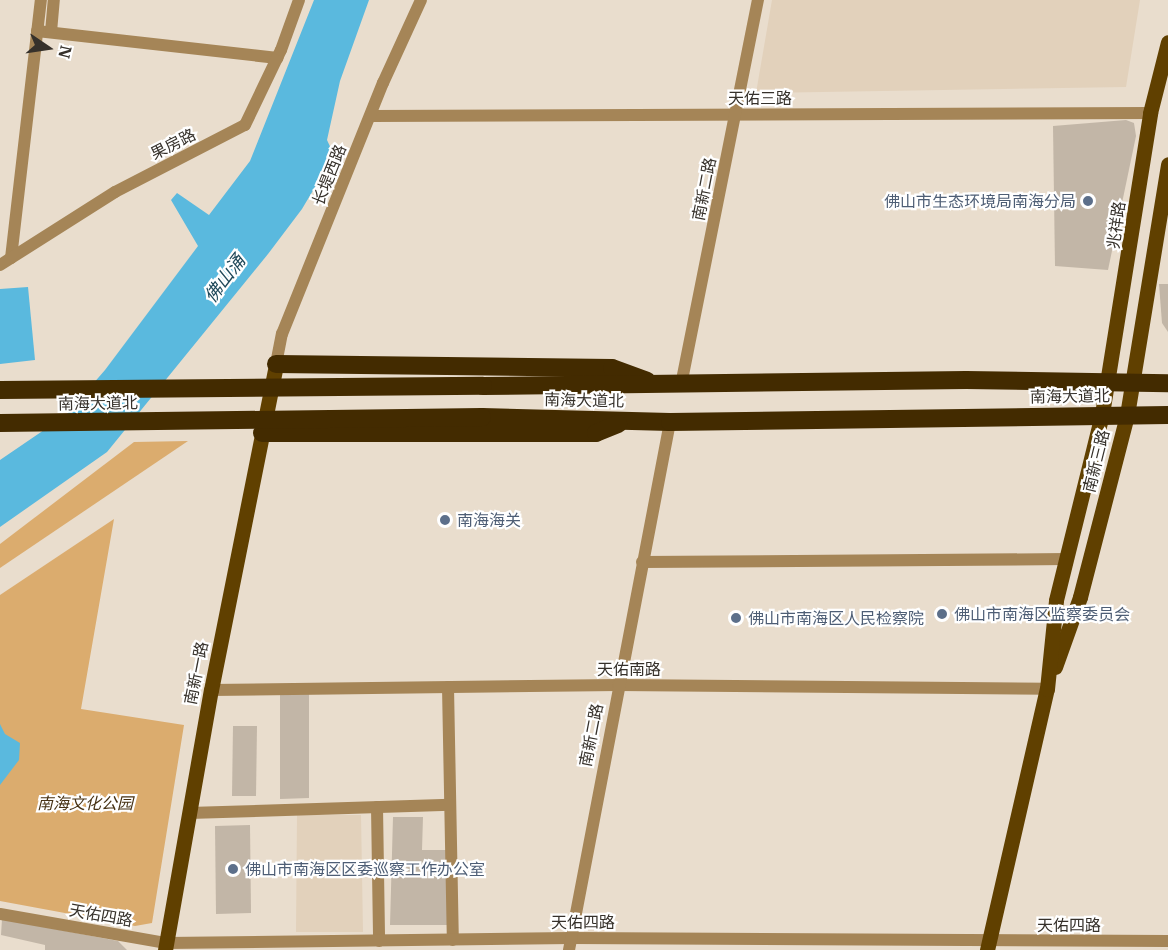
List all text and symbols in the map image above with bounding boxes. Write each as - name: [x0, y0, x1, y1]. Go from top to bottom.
- north arrow: [18, 18, 78, 78]
- text: N: [54, 44, 77, 60]
- street label: 天佑三路: [728, 88, 792, 108]
- street label: 果房路: [147, 125, 199, 163]
- street label: 长堤西路: [308, 142, 350, 208]
- street label: 南新二路: [688, 156, 720, 222]
- place label: 佛山市生态环境局南海分局: [884, 191, 1076, 211]
- marker: 佛山市生态环境局南海分局: [1081, 194, 1095, 208]
- street label: 兆祥路: [1103, 200, 1129, 250]
- water label: 佛山涌: [200, 251, 250, 307]
- street label: 南海大道北: [1030, 386, 1110, 406]
- street label: 南海大道北: [544, 390, 624, 410]
- street label: 南海大道北: [58, 393, 138, 413]
- street label: 南新三路: [1079, 428, 1113, 494]
- place label: 南海海关: [457, 510, 521, 530]
- marker: 南海海关: [438, 513, 452, 527]
- place label: 佛山市南海区监察委员会: [954, 604, 1130, 624]
- marker: 佛山市南海区监察委员会: [935, 607, 949, 621]
- place label: 佛山市南海区人民检察院: [748, 608, 924, 628]
- marker: 佛山市南海区人民检察院: [729, 611, 743, 625]
- street label: 南新一路: [180, 640, 212, 706]
- street label: 天佑南路: [597, 659, 661, 679]
- street label: 南新二路: [575, 702, 607, 768]
- park label: 南海文化公园: [37, 793, 133, 813]
- place label: 佛山市南海区区委巡察工作办公室: [245, 859, 485, 879]
- marker: 佛山市南海区区委巡察工作办公室: [226, 862, 240, 876]
- street label: 天佑四路: [68, 900, 134, 930]
- street label: 天佑四路: [551, 912, 615, 932]
- street label: 天佑四路: [1037, 915, 1101, 935]

